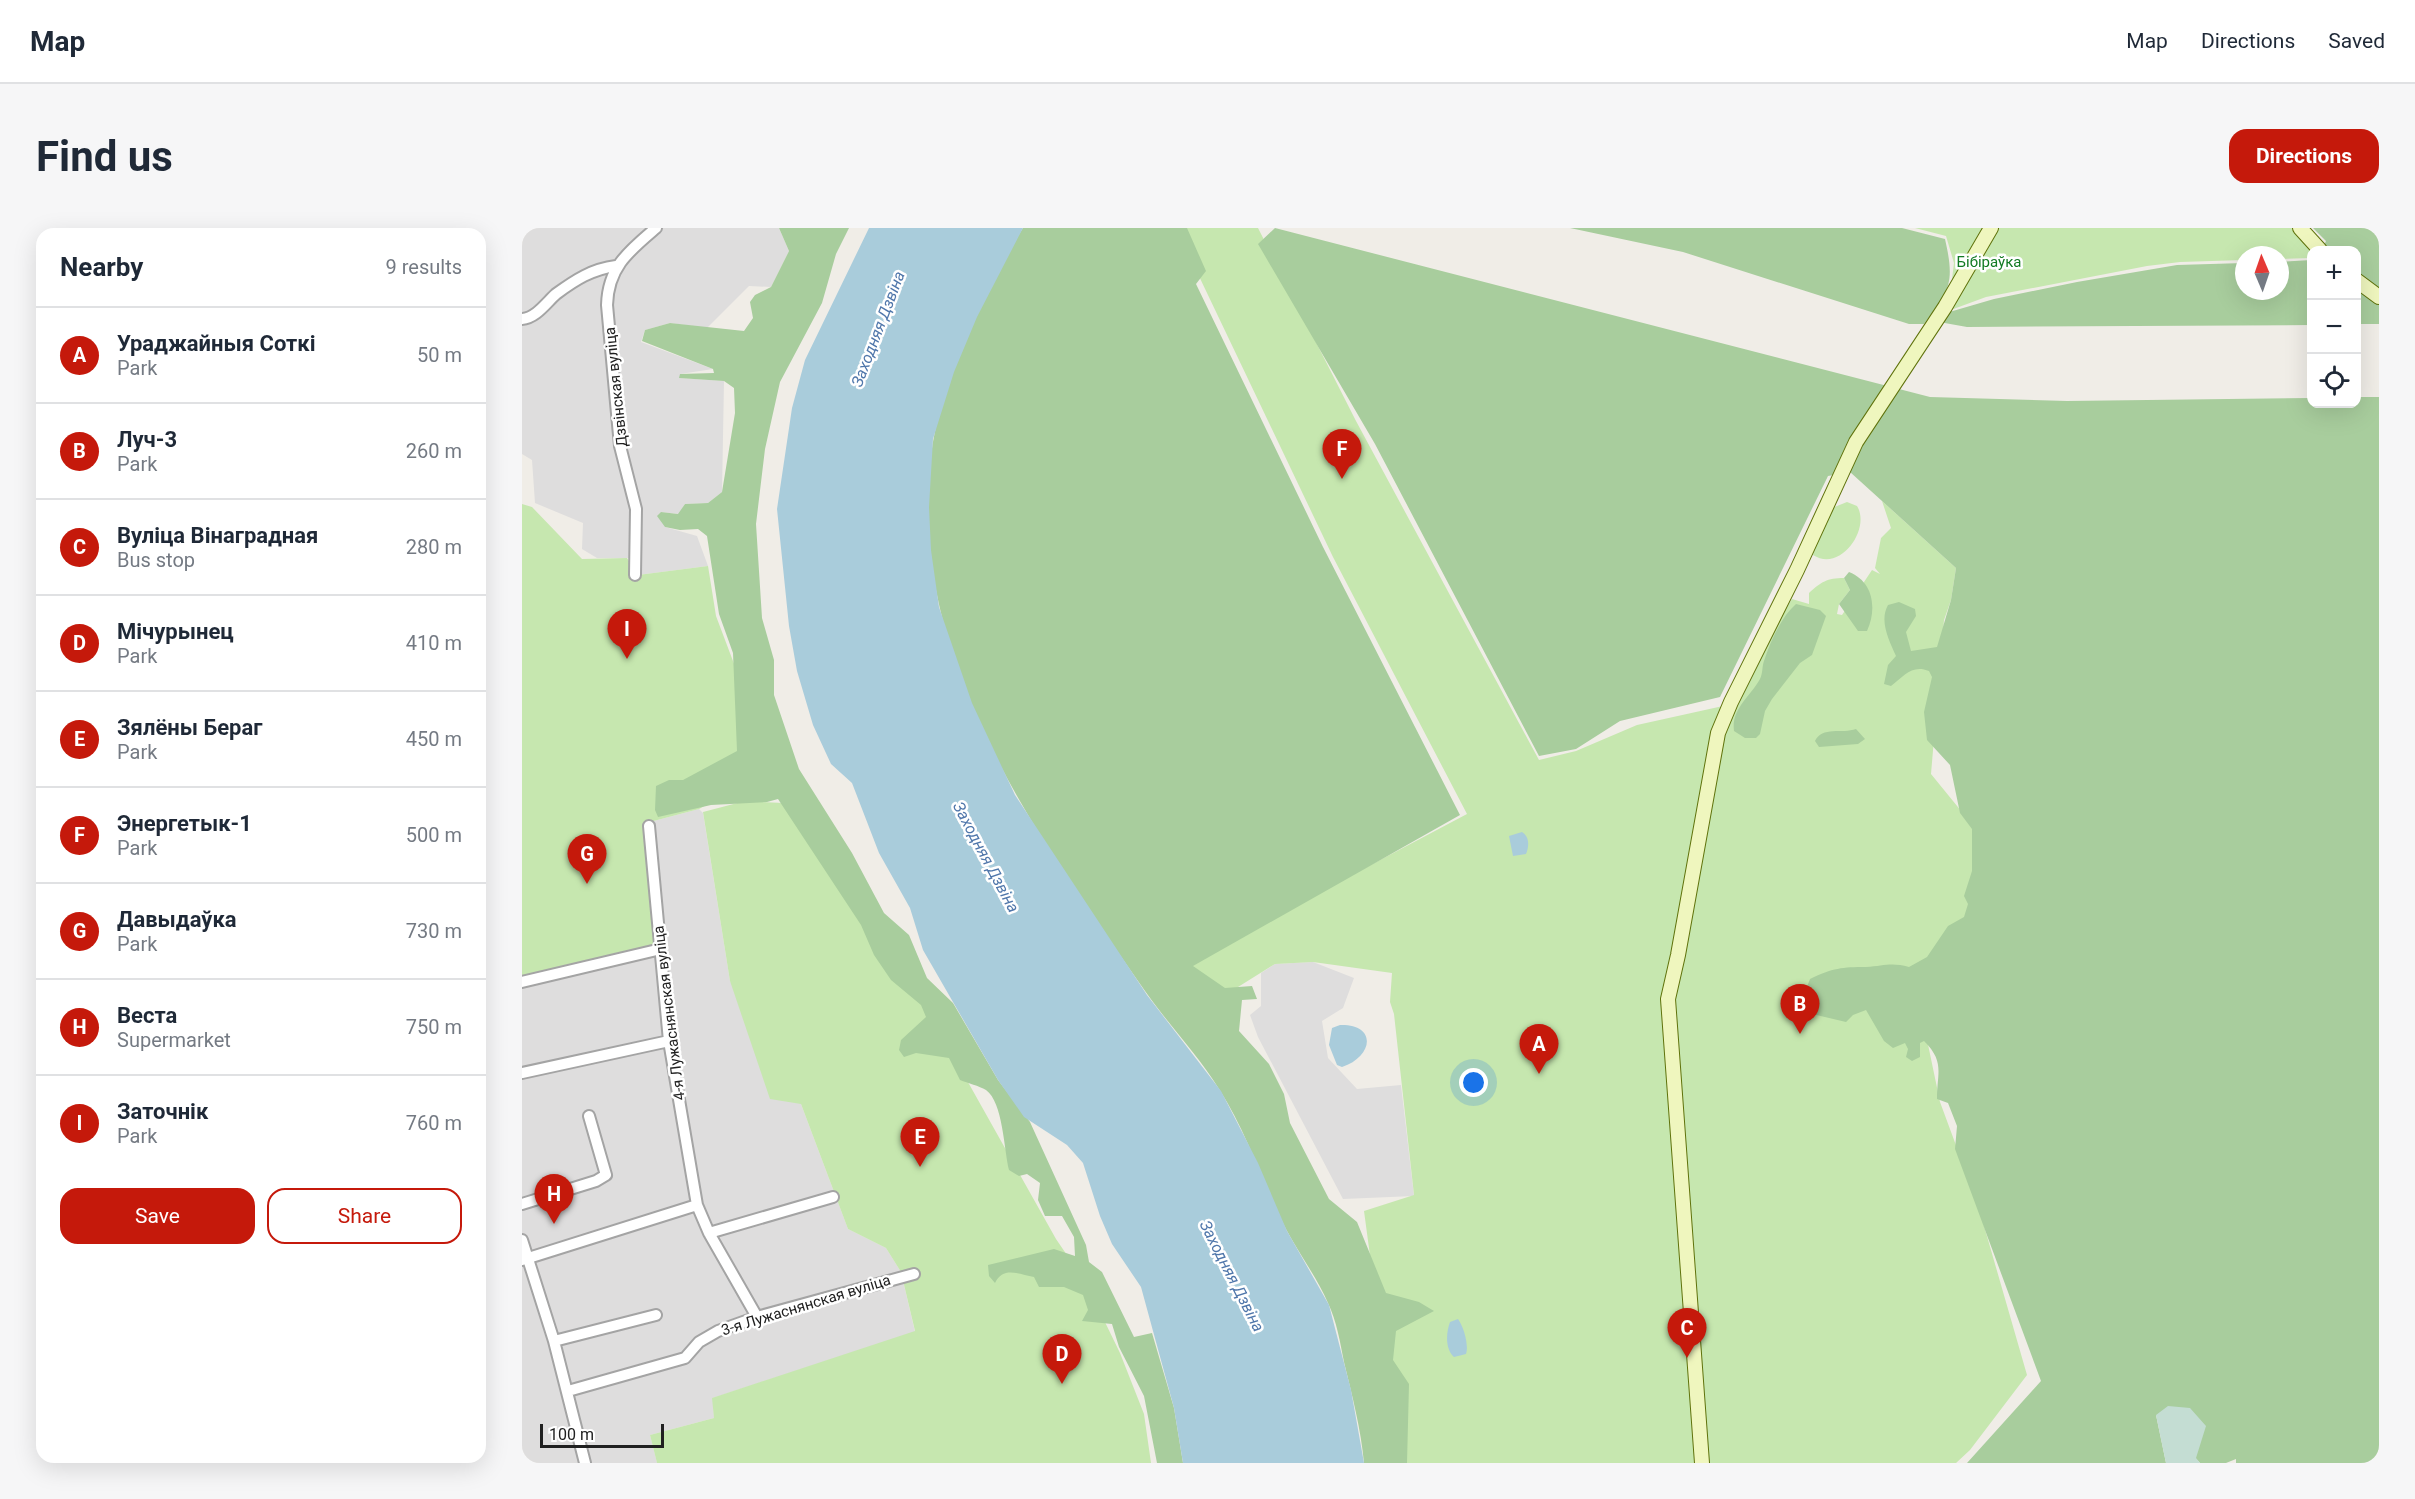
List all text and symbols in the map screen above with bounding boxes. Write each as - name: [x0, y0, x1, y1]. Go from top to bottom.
- text: Map: [30, 25, 85, 58]
- text: Map: [2126, 29, 2168, 53]
- text: Directions: [2201, 29, 2295, 53]
- text: Saved: [2328, 29, 2385, 53]
- button: Directions: [2229, 129, 2379, 183]
- text: Find us: [36, 132, 173, 181]
- north arrow: [2235, 246, 2289, 300]
- map controls: [2307, 246, 2361, 408]
- button: +: [2307, 246, 2361, 300]
- text: Nearby: [60, 252, 143, 282]
- park label: Бібіраўка: [1957, 253, 2021, 271]
- text: 9 results: [386, 255, 462, 279]
- water label: Заходняя Дзвіна: [847, 268, 909, 390]
- button: −: [2307, 300, 2361, 354]
- street label: Дзвінская вуліца: [601, 326, 631, 448]
- text: Ураджайныя Соткі: [117, 331, 315, 356]
- text: A: [73, 343, 86, 367]
- text: 50 m: [417, 343, 462, 367]
- button: locate: [2307, 354, 2361, 408]
- text: Park: [117, 356, 157, 380]
- text: Луч-3: [117, 427, 177, 452]
- pin: F: [1322, 430, 1362, 479]
- text: B: [73, 439, 86, 463]
- text: 260 m: [406, 439, 462, 463]
- text: Park: [117, 452, 157, 476]
- text: Вуліца Вінаградная: [117, 523, 318, 548]
- text: C: [73, 535, 86, 559]
- text: 280 m: [406, 535, 462, 559]
- text: Bus stop: [117, 548, 195, 572]
- pin: I: [608, 610, 646, 659]
- text: Мічурынец: [117, 619, 234, 644]
- text: D: [73, 631, 86, 655]
- text: 410 m: [406, 631, 462, 655]
- text: Park: [117, 644, 157, 668]
- text: Зялёны Бераг: [117, 715, 262, 740]
- text: E: [74, 727, 85, 751]
- text: 450 m: [406, 727, 462, 751]
- text: Park: [117, 740, 157, 764]
- water label: Заходняя Дзвіна: [949, 799, 1023, 915]
- text: Энергетык-1: [117, 811, 252, 836]
- text: F: [74, 823, 85, 847]
- text: 500 m: [406, 823, 462, 847]
- pin: G: [568, 834, 606, 884]
- text: Park: [117, 836, 157, 860]
- text: Давыдаўка: [117, 907, 237, 932]
- text: G: [73, 919, 86, 943]
- text: 730 m: [406, 919, 462, 943]
- street label: 4-я Лужаснянская вуліца: [649, 925, 689, 1101]
- text: Park: [117, 932, 157, 956]
- pin: B: [1780, 984, 1820, 1034]
- text: Веста: [117, 1003, 177, 1028]
- text: H: [72, 1015, 87, 1039]
- text: 750 m: [406, 1015, 462, 1039]
- pin: A: [1520, 1024, 1558, 1074]
- text: Supermarket: [117, 1028, 231, 1052]
- your location: [1459, 1068, 1488, 1097]
- text: Заточнік: [117, 1099, 208, 1124]
- text: I: [77, 1111, 82, 1135]
- text: 760 m: [406, 1111, 462, 1135]
- pin: E: [900, 1118, 940, 1167]
- text: Park: [117, 1124, 157, 1148]
- pin: H: [534, 1174, 573, 1224]
- button: Save: [60, 1188, 255, 1244]
- button: Share: [267, 1188, 462, 1244]
- water label: Заходняя Дзвіна: [1196, 1217, 1268, 1335]
- street label: 3-я Лужаснянская вуліца: [719, 1271, 893, 1339]
- pin: C: [1668, 1308, 1706, 1358]
- pin: D: [1042, 1334, 1082, 1384]
- scale bar: [540, 1421, 664, 1448]
- text: 100 m: [549, 1425, 594, 1444]

